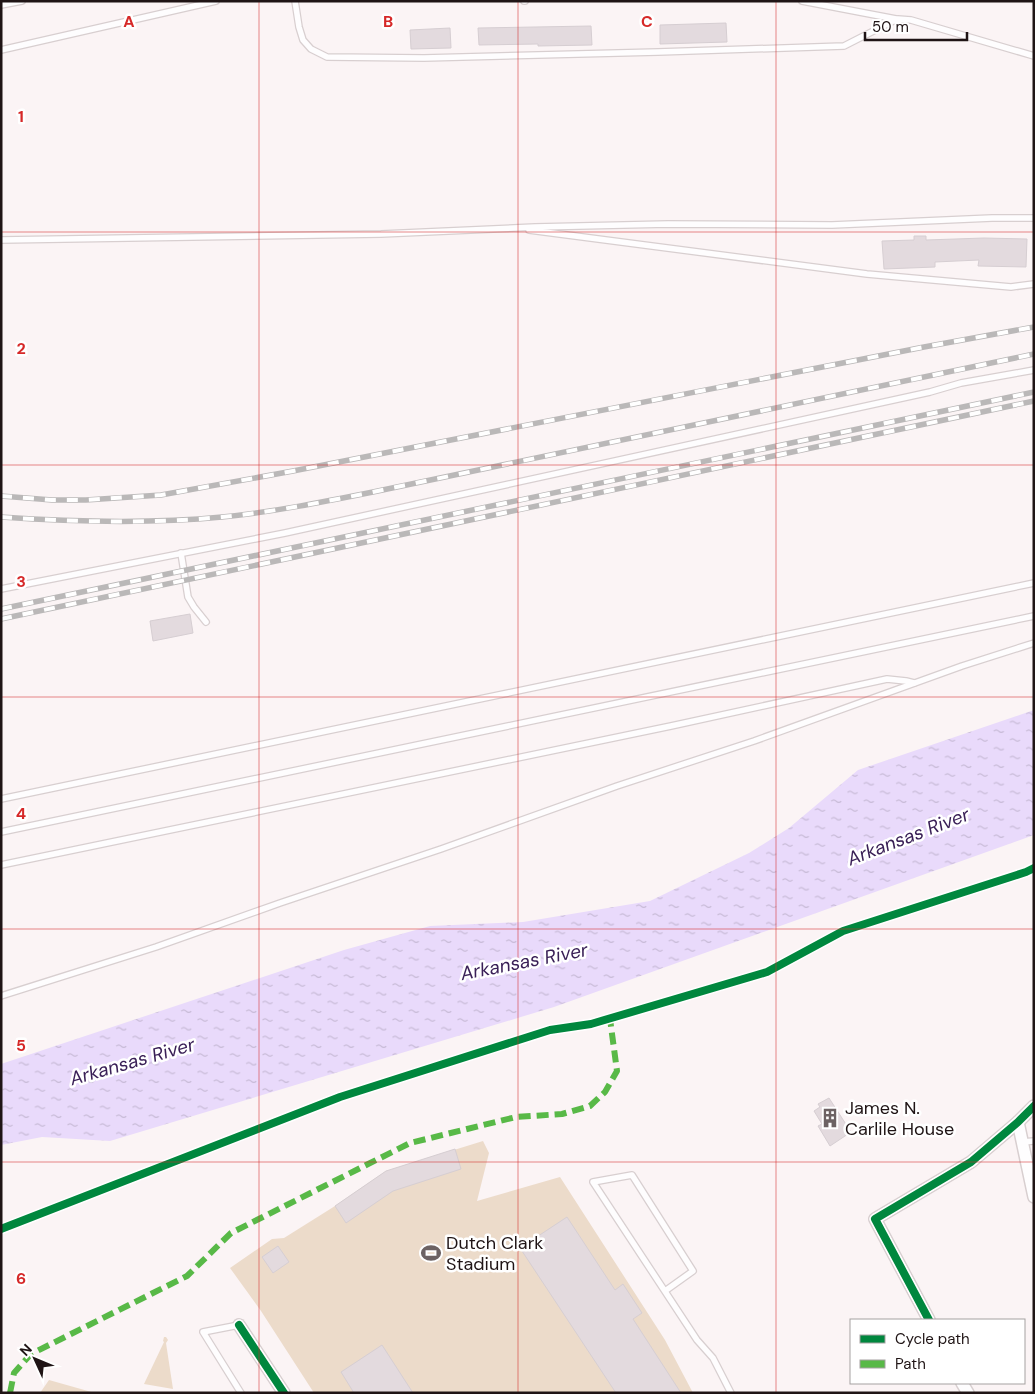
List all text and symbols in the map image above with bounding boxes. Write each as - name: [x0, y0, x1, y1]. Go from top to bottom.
- scale bar: [865, 10, 968, 42]
- text: A: [123, 11, 135, 32]
- text: B: [383, 11, 393, 32]
- text: C: [641, 11, 653, 32]
- text: 50 m: [872, 17, 909, 37]
- text: 1: [18, 106, 24, 127]
- text: 2: [16, 338, 26, 359]
- text: 3: [16, 571, 26, 592]
- water label: Arkansas River: [843, 801, 974, 872]
- text: 4: [16, 803, 26, 824]
- water label: Arkansas River: [457, 937, 591, 986]
- water label: Arkansas River: [66, 1031, 199, 1092]
- text: 5: [16, 1035, 26, 1056]
- place label: James N. Carlile House: [845, 1096, 954, 1141]
- building icon: James N. Carlile House: [819, 1107, 841, 1129]
- place label: Dutch Clark Stadium: [446, 1231, 543, 1276]
- sports icon: Dutch Clark Stadium: [420, 1242, 442, 1264]
- text: 6: [16, 1268, 26, 1289]
- legend: [850, 1319, 1025, 1384]
- text: Cycle path: [895, 1329, 970, 1349]
- north arrow: [10, 1334, 60, 1384]
- text: N: [16, 1340, 36, 1360]
- text: Path: [895, 1354, 926, 1374]

